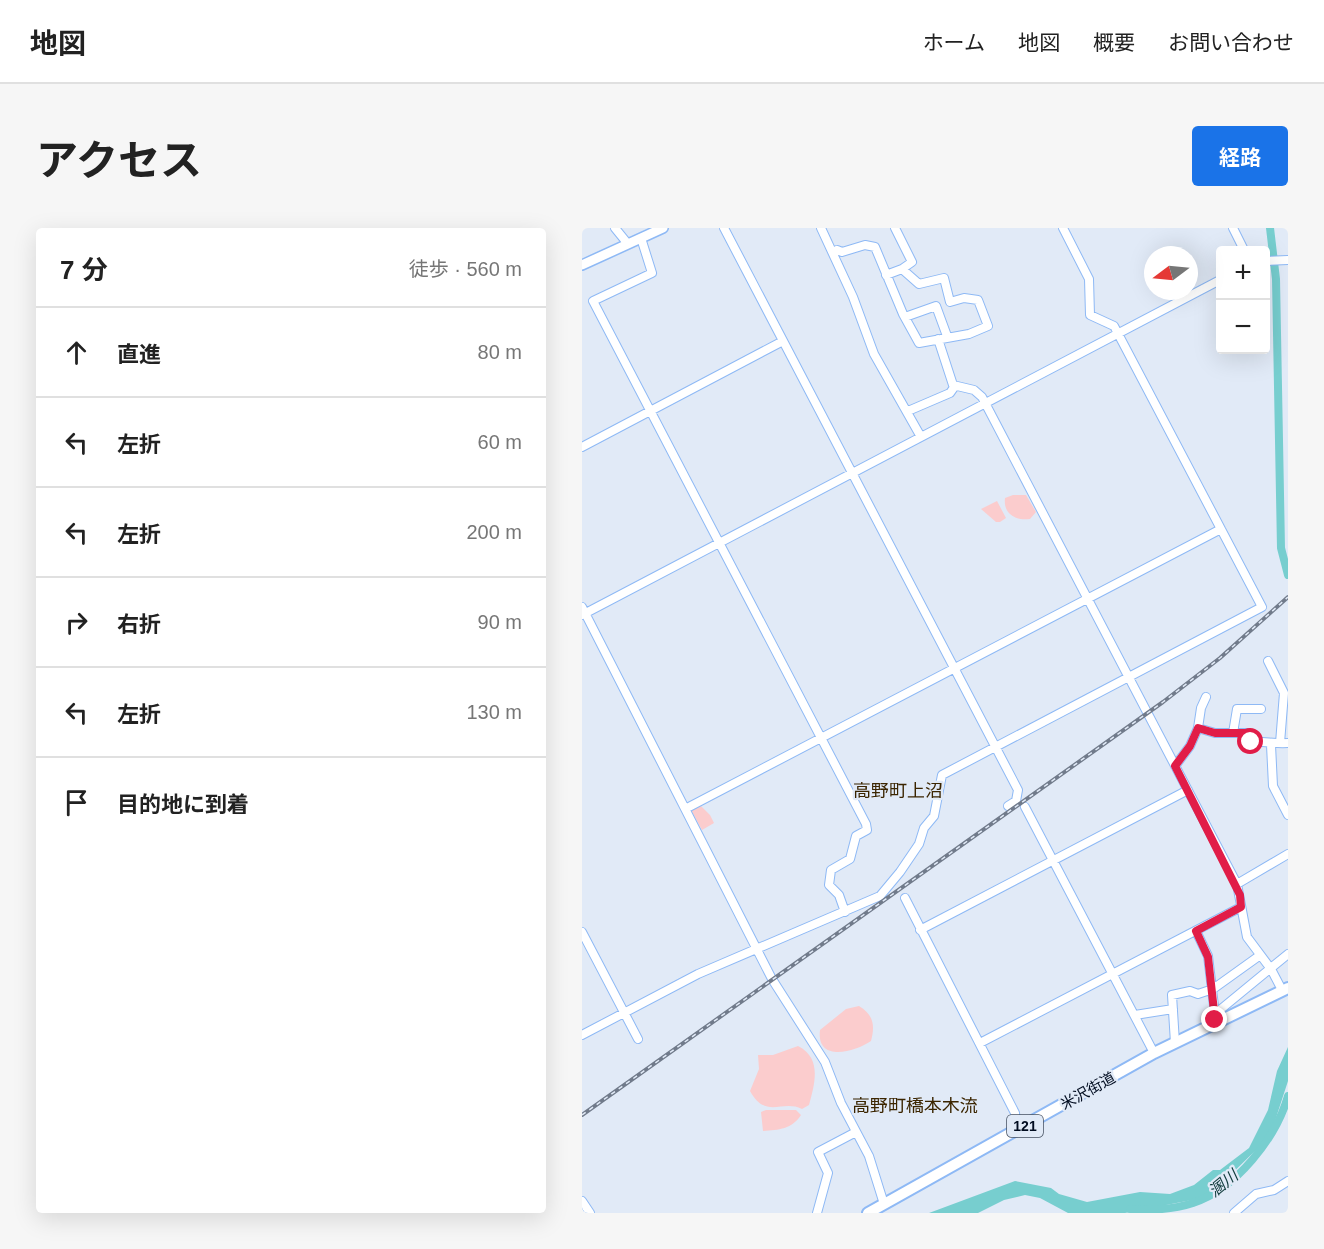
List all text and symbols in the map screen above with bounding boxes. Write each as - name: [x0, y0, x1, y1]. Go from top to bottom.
- text: 地図: [30, 28, 86, 59]
- text: ホーム: [923, 31, 985, 54]
- text: 地図: [1018, 31, 1060, 54]
- text: 概要: [1093, 31, 1135, 54]
- text: お問い合わせ: [1168, 31, 1294, 54]
- button: 経路: [1192, 126, 1288, 186]
- text: アクセス: [36, 137, 202, 184]
- north arrow: [1144, 246, 1198, 300]
- map controls: [1216, 246, 1270, 354]
- button: +: [1216, 246, 1270, 300]
- text: 7 分: [60, 255, 108, 285]
- text: 徒歩 · 560 m: [409, 258, 522, 280]
- button: −: [1216, 300, 1270, 354]
- icon: ahead: [60, 336, 93, 369]
- text: 80 m: [478, 341, 522, 363]
- text: 直進: [117, 342, 161, 367]
- icon: left: [60, 426, 93, 459]
- text: 60 m: [478, 431, 522, 453]
- text: 左折: [117, 432, 161, 457]
- icon: left: [60, 516, 93, 549]
- text: 200 m: [466, 521, 522, 543]
- text: 左折: [117, 522, 161, 547]
- icon: right: [60, 606, 93, 639]
- text: 90 m: [478, 611, 522, 633]
- text: 右折: [117, 612, 161, 637]
- icon: left: [60, 696, 93, 729]
- text: 130 m: [466, 701, 522, 723]
- text: 左折: [117, 702, 161, 727]
- route start: [1237, 728, 1263, 754]
- district label: 高野町上沼: [853, 781, 943, 801]
- icon: arrive: [60, 786, 93, 819]
- text: 目的地に到着: [117, 792, 249, 817]
- route end: [1201, 1006, 1227, 1032]
- street label: 米沢街道: [1057, 1069, 1118, 1113]
- district label: 高野町橋本木流: [852, 1096, 978, 1116]
- road number: 121: [1007, 1115, 1043, 1137]
- water label: 溷川: [1206, 1165, 1243, 1200]

